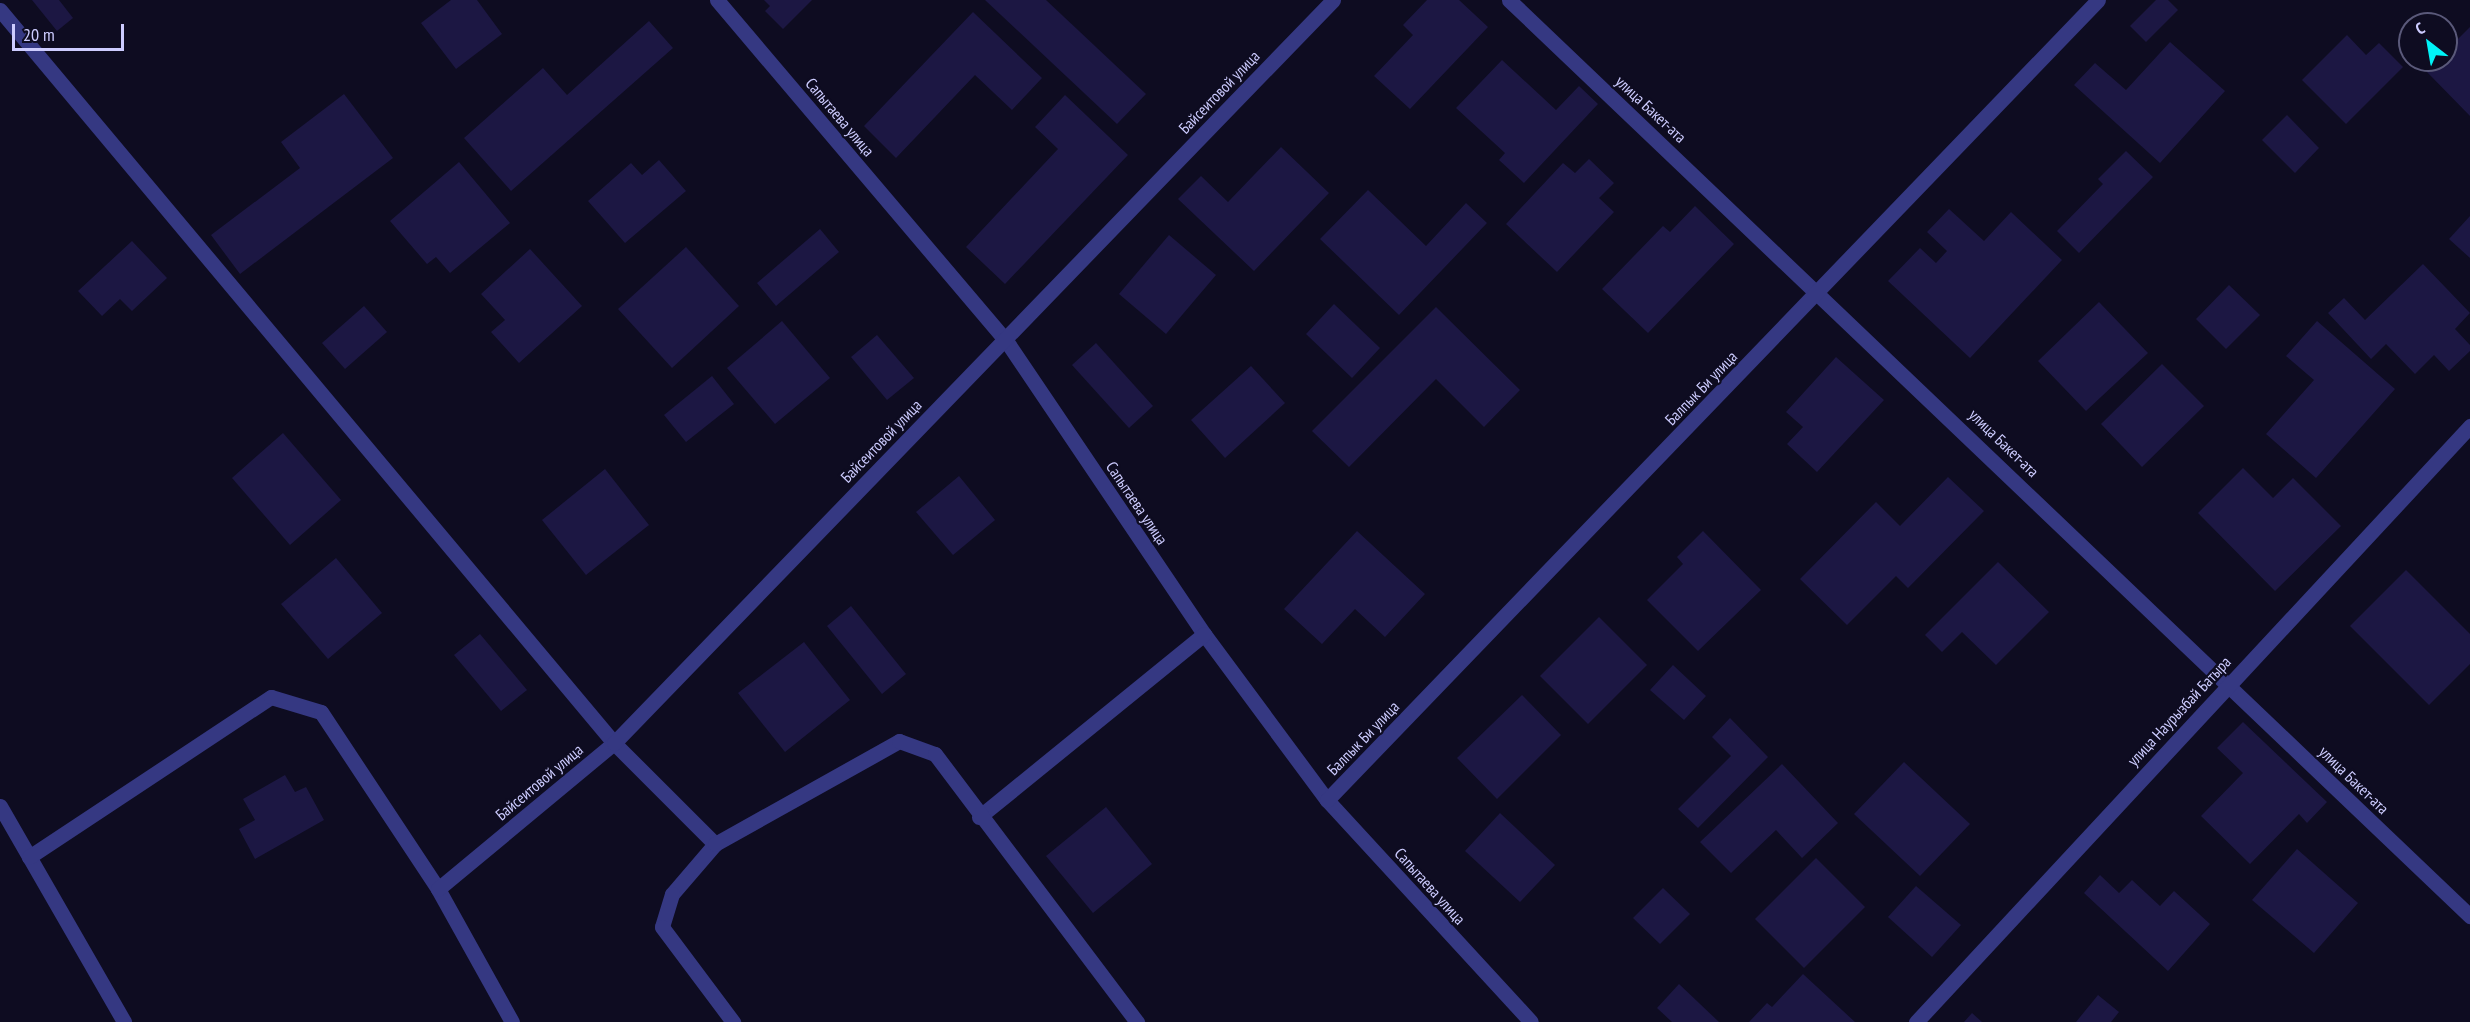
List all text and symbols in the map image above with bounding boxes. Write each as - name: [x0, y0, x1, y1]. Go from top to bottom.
- scale bar: [15, 12, 128, 50]
- north arrow: [2398, 12, 2458, 72]
- text: С: [2411, 18, 2428, 39]
- text: 20 m: [23, 23, 55, 46]
- street label: Байсеитовой улица: [1175, 46, 1263, 138]
- street label: улица Бакет-ата: [1612, 71, 1690, 147]
- street label: Сапытаева улица: [802, 74, 878, 160]
- street label: Балпык Би улица: [1661, 347, 1741, 429]
- street label: Байсеитовой улица: [837, 395, 925, 487]
- street label: улица Бакет-ата: [1965, 405, 2043, 481]
- street label: Сапытаева улица: [1102, 458, 1172, 548]
- street label: улица Наурызбай Батыра: [2123, 652, 2235, 770]
- street label: Балпык Би улица: [1323, 697, 1403, 779]
- street label: Байсеитовой улица: [491, 740, 587, 824]
- street label: улица Бакет-ата: [2315, 742, 2393, 818]
- street label: Сапытаева улица: [1391, 844, 1469, 928]

